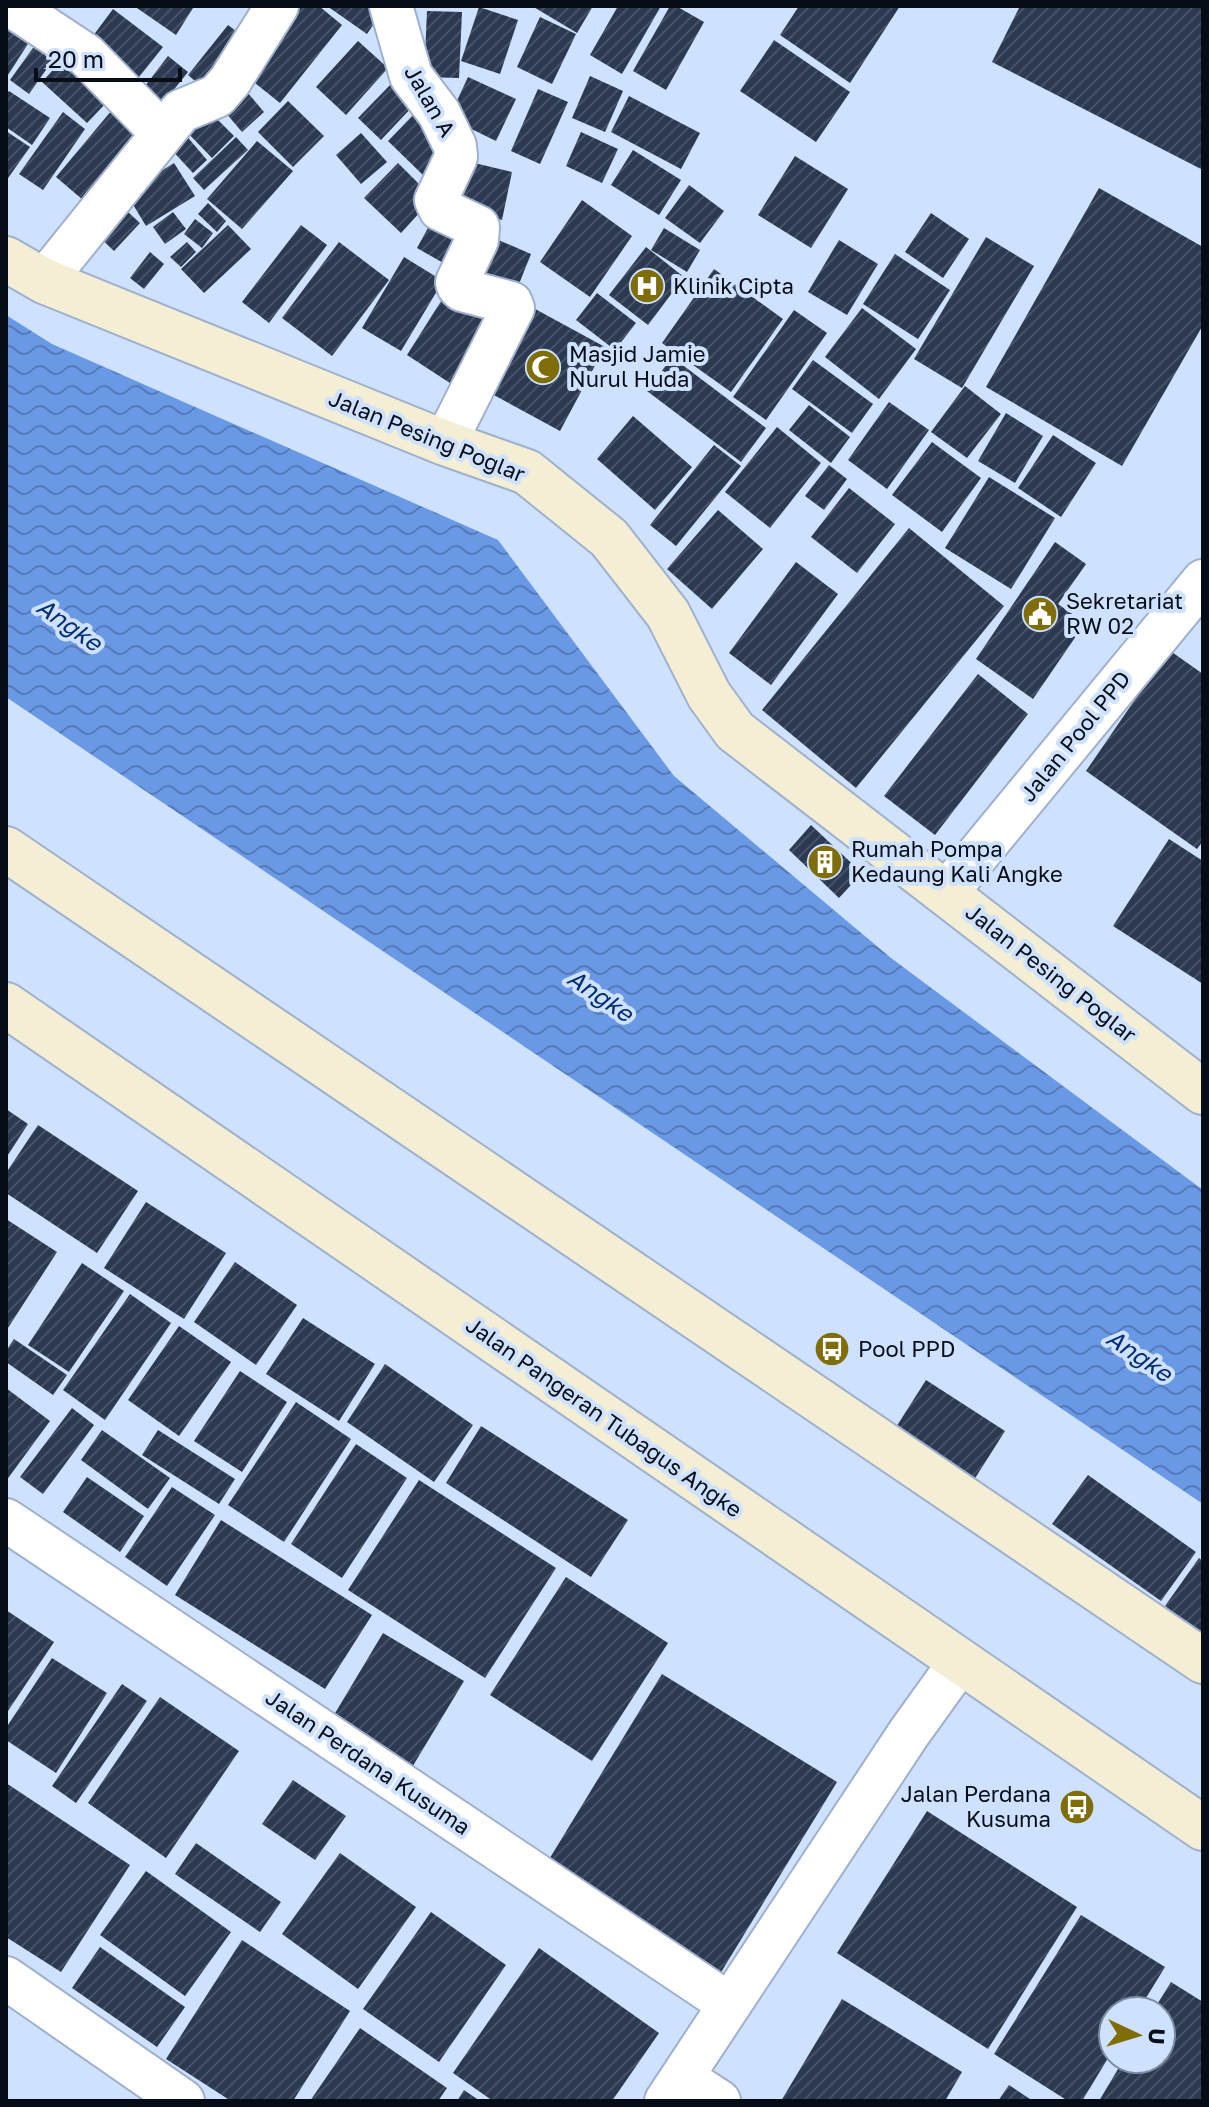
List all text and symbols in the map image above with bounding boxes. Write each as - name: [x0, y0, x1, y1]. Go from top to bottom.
- scale bar: [36, 32, 180, 82]
- text: 20 m: [48, 44, 104, 73]
- street label: Jalan A: [399, 60, 462, 141]
- hospital icon: Klinik Cipta: [628, 267, 666, 305]
- place label: Klinik Cipta: [673, 272, 794, 299]
- place label: Masjid Jamie Nurul Huda: [569, 340, 706, 392]
- mosque icon: Masjid Jamie Nurul Huda: [524, 348, 562, 386]
- street label: Jalan Pesing Poglar: [325, 384, 530, 487]
- place label: Sekretariat RW 02: [1066, 587, 1183, 639]
- water label: Angke: [31, 591, 110, 658]
- public building icon: Sekretariat RW 02: [1021, 595, 1059, 633]
- street label: Jalan Pool PPD: [1014, 665, 1136, 807]
- place label: Rumah Pompa Kedaung Kali Angke: [851, 835, 1063, 887]
- building icon: Rumah Pompa Kedaung Kali Angke: [806, 843, 844, 881]
- street label: Jalan Pesing Poglar: [961, 898, 1142, 1048]
- water label: Angke: [562, 962, 641, 1029]
- street label: Jalan Pangeran Tubagus Angke: [461, 1311, 748, 1523]
- water label: Angke: [1101, 1322, 1180, 1389]
- bus stop icon: Pool PPD: [813, 1330, 851, 1368]
- place label: Pool PPD: [858, 1335, 955, 1362]
- street label: Jalan Perdana Kusuma: [261, 1683, 476, 1840]
- place label: Jalan Perdana Kusuma: [901, 1780, 1051, 1832]
- bus stop icon: Jalan Perdana Kusuma: [1058, 1788, 1096, 1826]
- north arrow: [1097, 1995, 1177, 2075]
- text: U: [1143, 2027, 1171, 2045]

